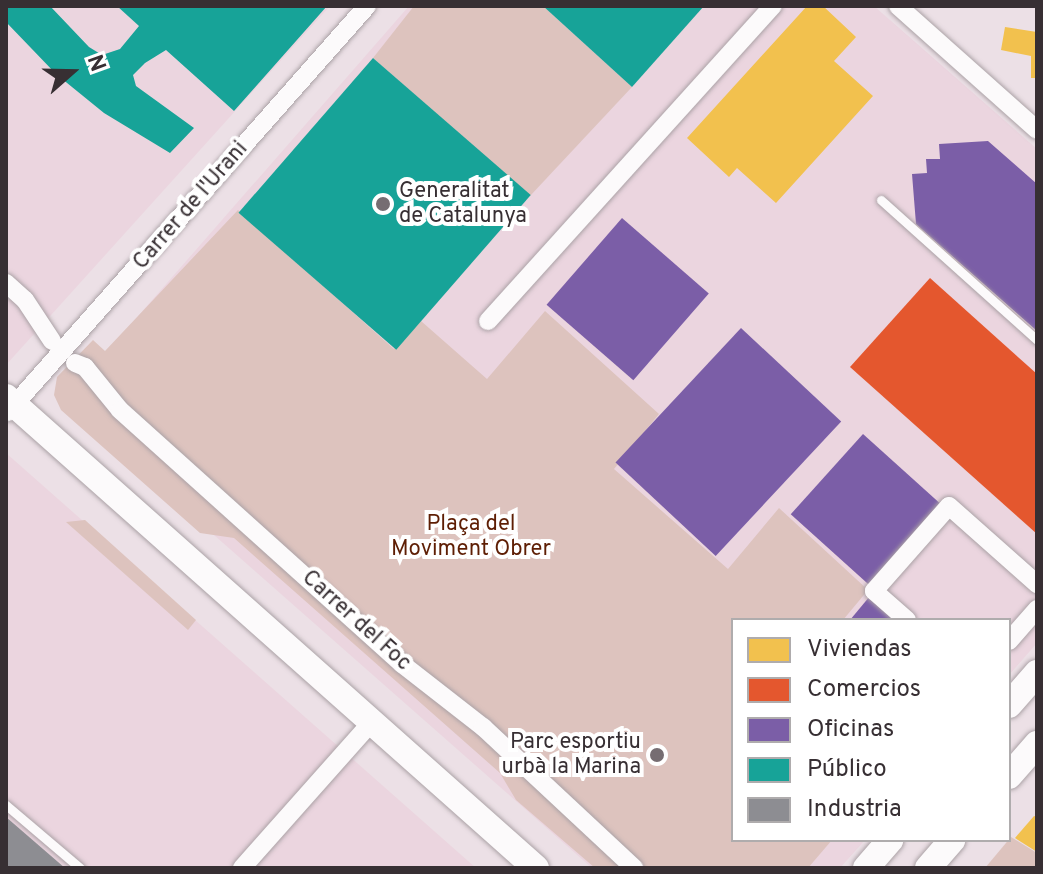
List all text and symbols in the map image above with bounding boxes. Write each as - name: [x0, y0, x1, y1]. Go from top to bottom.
- north arrow: [32, 32, 112, 112]
- text: N: [80, 52, 110, 76]
- street label: Carrer de l'Urani: [128, 136, 254, 276]
- place label: Generalitat de Catalunya: [399, 178, 527, 230]
- marker: Generalitat de Catalunya: [374, 195, 392, 213]
- park label: Plaça del Moviment Obrer: [391, 511, 551, 562]
- street label: Carrer del Foc: [296, 565, 416, 677]
- legend: [731, 618, 1011, 842]
- text: Viviendas: [807, 635, 912, 665]
- text: Comercios: [807, 675, 921, 705]
- text: Oficinas: [807, 715, 894, 745]
- place label: Parc esportiu urbà la Marina: [501, 729, 641, 780]
- marker: Parc esportiu urbà la Marina: [648, 746, 666, 764]
- text: Público: [807, 755, 887, 785]
- text: Industria: [807, 795, 902, 825]

